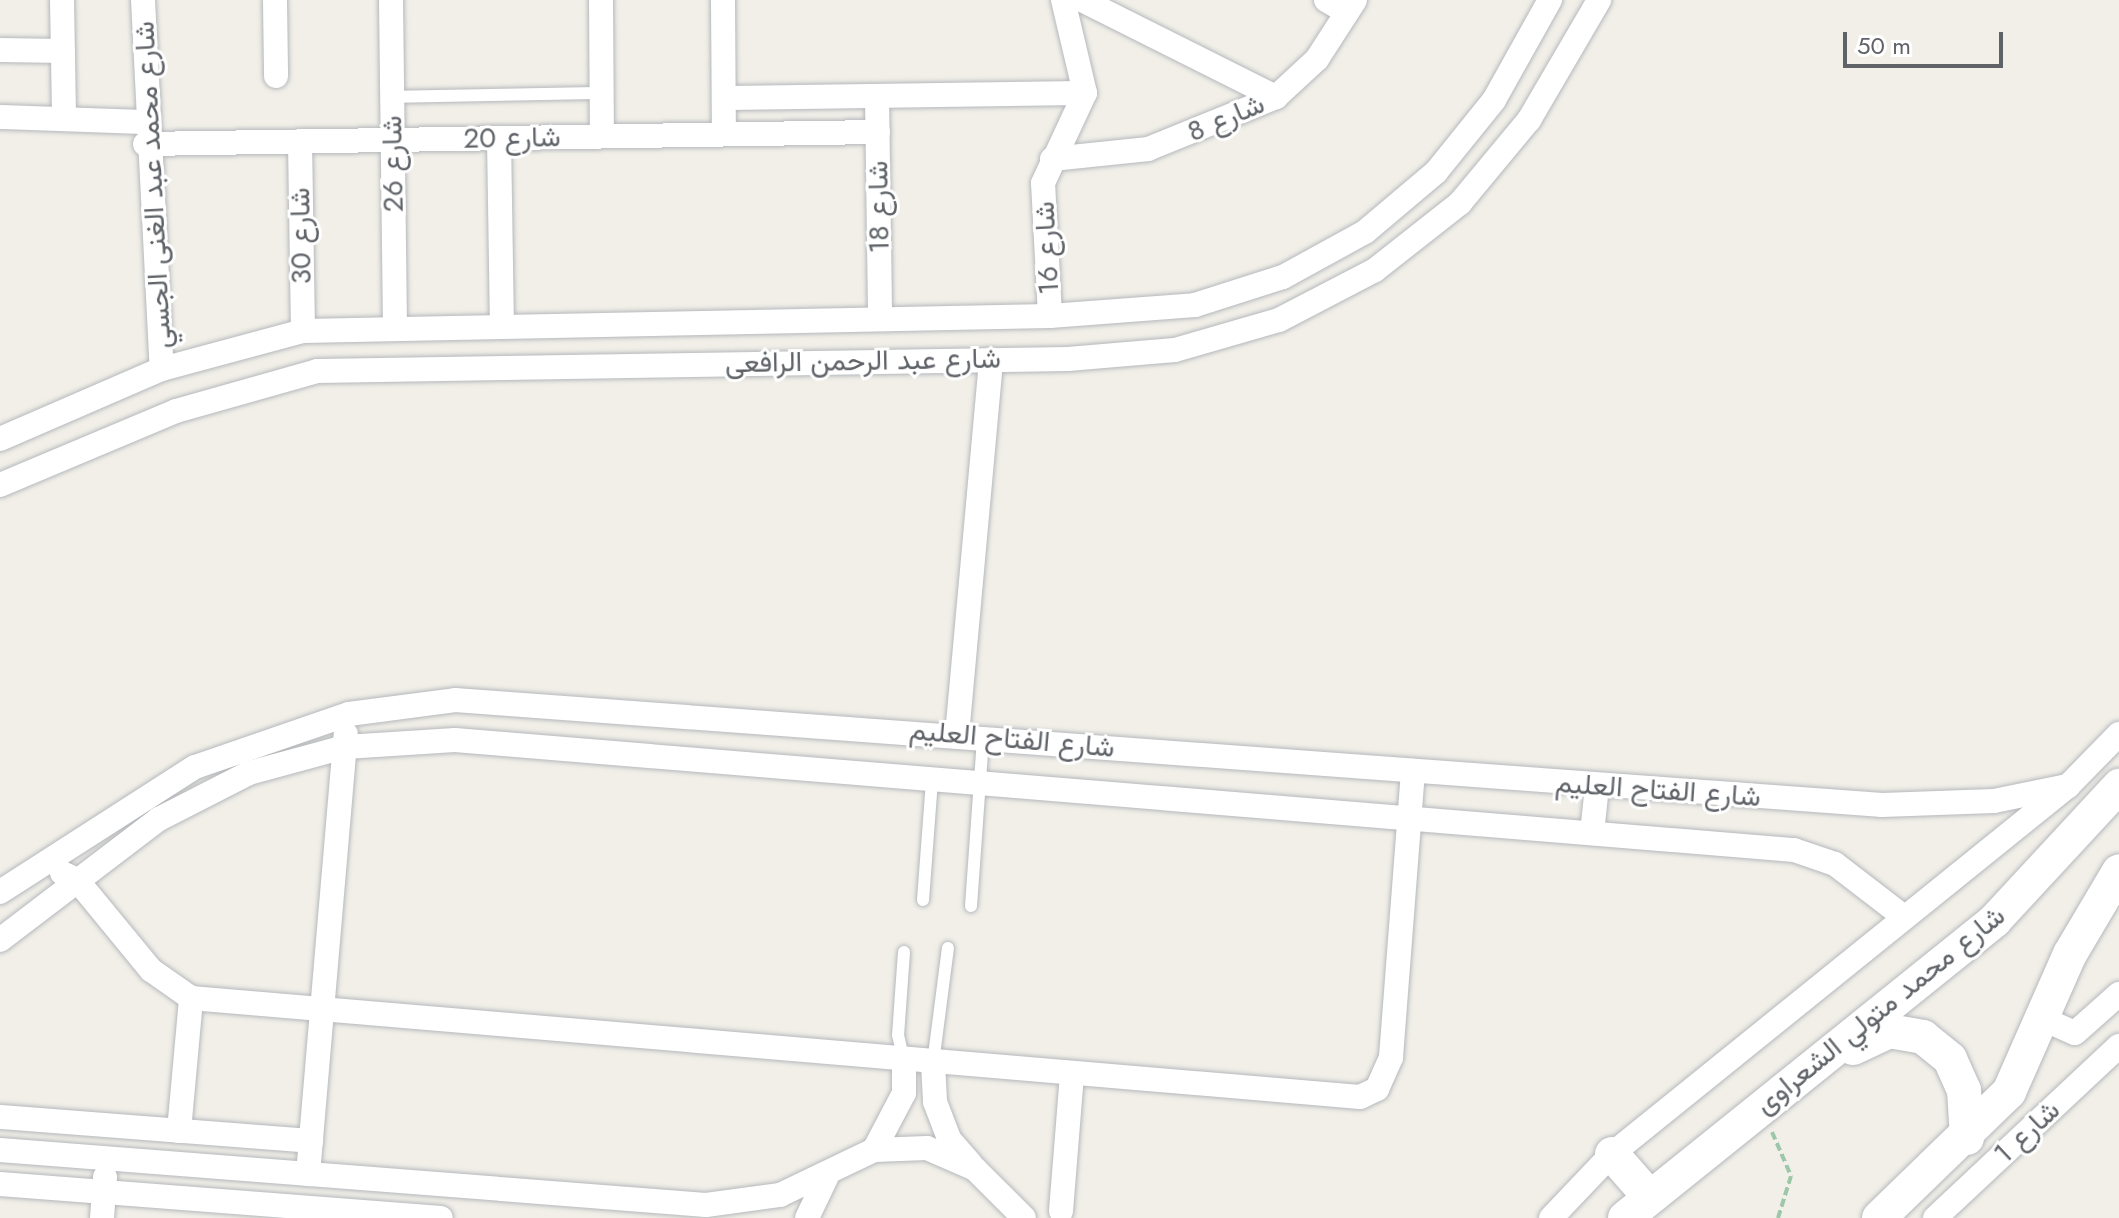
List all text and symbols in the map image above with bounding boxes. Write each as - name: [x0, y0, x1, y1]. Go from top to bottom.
- scale bar: [1847, 16, 2007, 66]
- street label: شارع محمد عبد الغنى الجسي: [128, 20, 178, 350]
- text: 50 m: [1857, 28, 1911, 63]
- street label: شارع 8: [1183, 87, 1269, 149]
- street label: شارع 26: [375, 115, 411, 213]
- street label: شارع 20: [463, 120, 561, 156]
- street label: شارع 18: [861, 160, 897, 254]
- street label: شارع 30: [283, 187, 319, 285]
- street label: شارع 16: [1028, 200, 1066, 296]
- street label: شارع عبد الرحمن الرافعى: [725, 342, 1001, 380]
- street label: شارع الفتاح العليم: [908, 713, 1116, 765]
- street label: شارع الفتاح العليم: [1554, 766, 1762, 814]
- street label: شارع محمد متولي الشعراوى: [1748, 899, 2012, 1121]
- street label: شارع 1: [1987, 1093, 2067, 1171]

